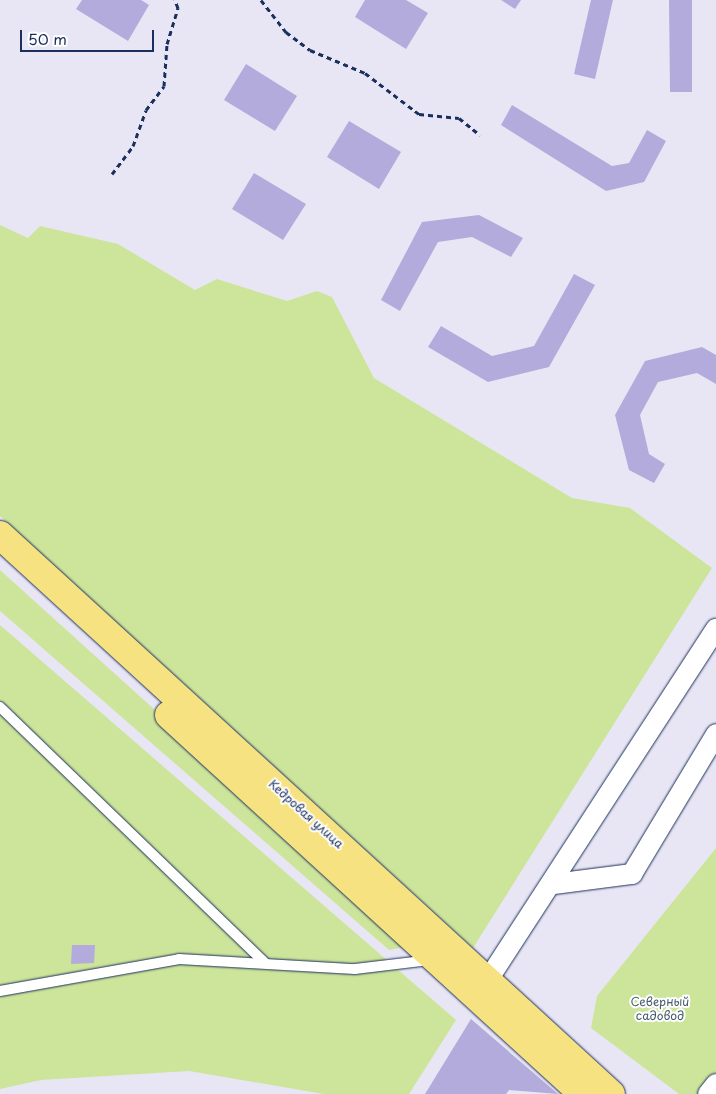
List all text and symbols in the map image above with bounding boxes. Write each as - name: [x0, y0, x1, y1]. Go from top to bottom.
- scale bar: [22, 20, 156, 52]
- text: 50 m: [28, 27, 67, 50]
- street label: Кедровая улица: [265, 776, 347, 852]
- park label: Северный садовод: [631, 995, 689, 1023]

